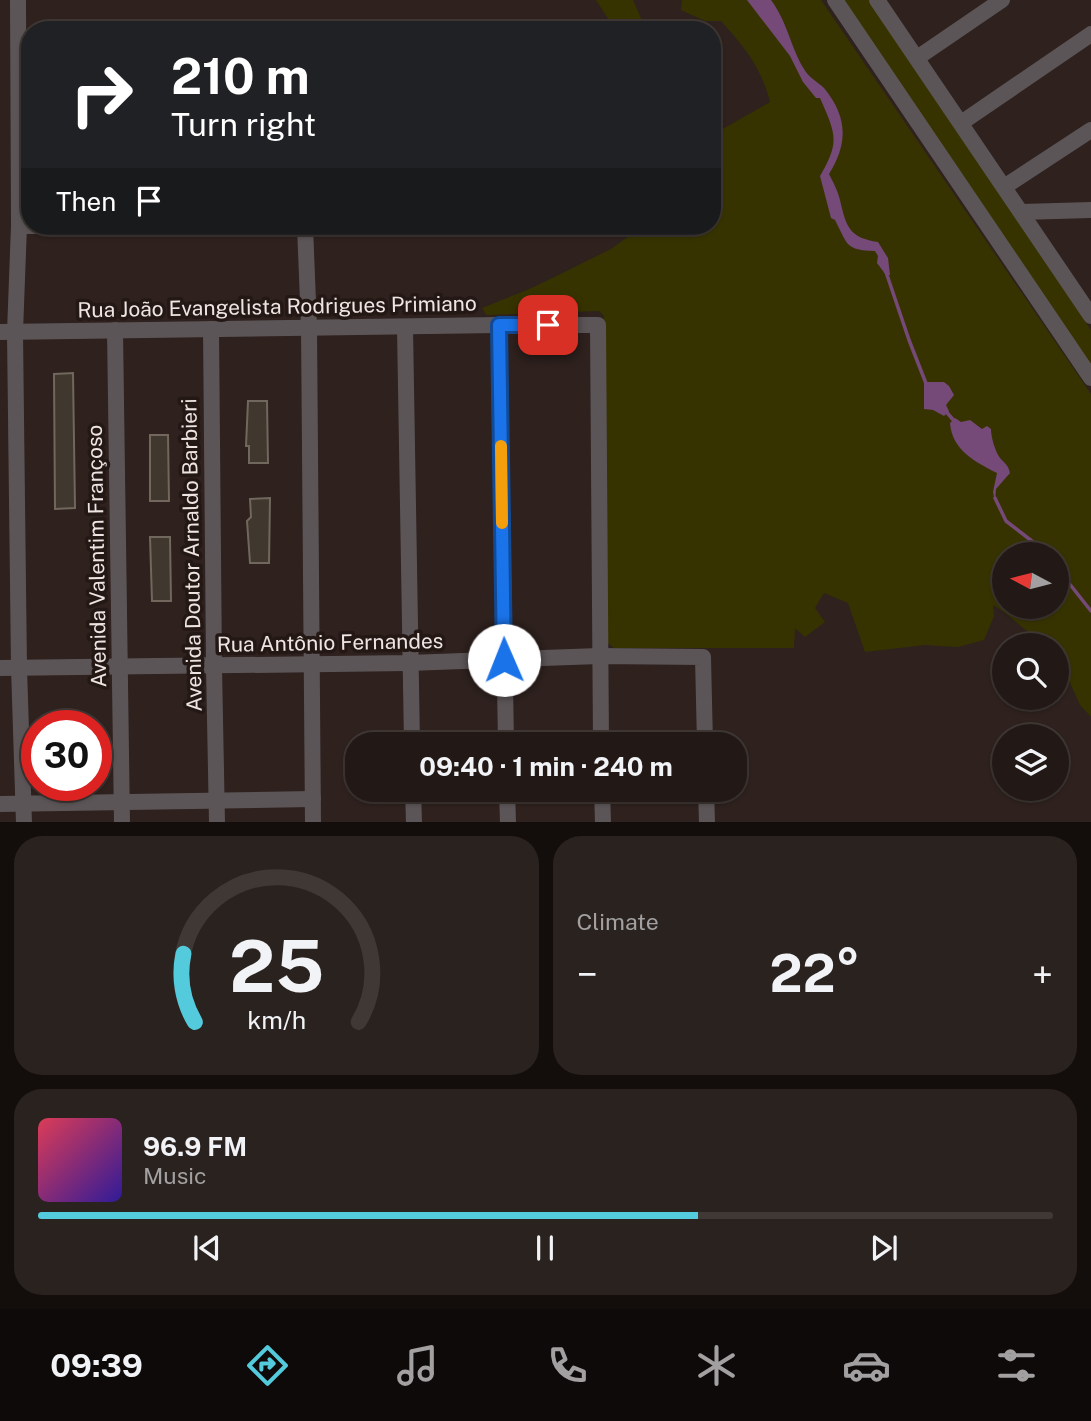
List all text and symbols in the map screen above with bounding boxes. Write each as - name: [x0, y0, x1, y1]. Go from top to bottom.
- text: 210 m: [171, 47, 310, 105]
- icon: right: [56, 49, 147, 140]
- text: Turn right: [171, 106, 316, 143]
- icon: arrive: [130, 182, 168, 220]
- text: Then: [56, 186, 116, 217]
- street label: Rua João Evangelista Rodrigues Primiano: [77, 291, 477, 322]
- pin: [518, 295, 578, 355]
- icon: arrive: [529, 306, 567, 344]
- street label: Avenida Doutor Arnaldo Barbieri: [176, 398, 207, 712]
- street label: Avenida Valentim Françoso: [82, 424, 111, 688]
- north arrow: [992, 542, 1069, 620]
- map controls: [992, 542, 1069, 801]
- position arrow: [467, 623, 541, 697]
- street label: Rua Antônio Fernandes: [217, 628, 443, 657]
- button: search: [992, 633, 1069, 710]
- speed limit sign: 30: [21, 710, 112, 801]
- button: layers: [992, 724, 1069, 801]
- text: 09:40 · 1 min · 240 m: [419, 751, 673, 782]
- text: Climate: [577, 908, 659, 935]
- text: 25: [229, 923, 324, 1008]
- text: 22°: [769, 943, 860, 1004]
- text: −: [577, 952, 598, 997]
- text: +: [1032, 952, 1053, 997]
- text: km/h: [247, 1004, 306, 1034]
- text: 96.9 FM: [143, 1131, 247, 1162]
- text: Music: [143, 1162, 207, 1189]
- icon: previous: [188, 1229, 226, 1267]
- icon: pause: [526, 1229, 564, 1267]
- icon: next: [865, 1229, 903, 1267]
- icon: directions: [243, 1341, 292, 1390]
- icon: music: [393, 1341, 442, 1390]
- icon: phone: [543, 1341, 592, 1390]
- icon: climate: [692, 1341, 741, 1390]
- icon: car: [842, 1341, 891, 1390]
- icon: filters: [992, 1341, 1041, 1390]
- text: 09:39: [50, 1347, 143, 1384]

